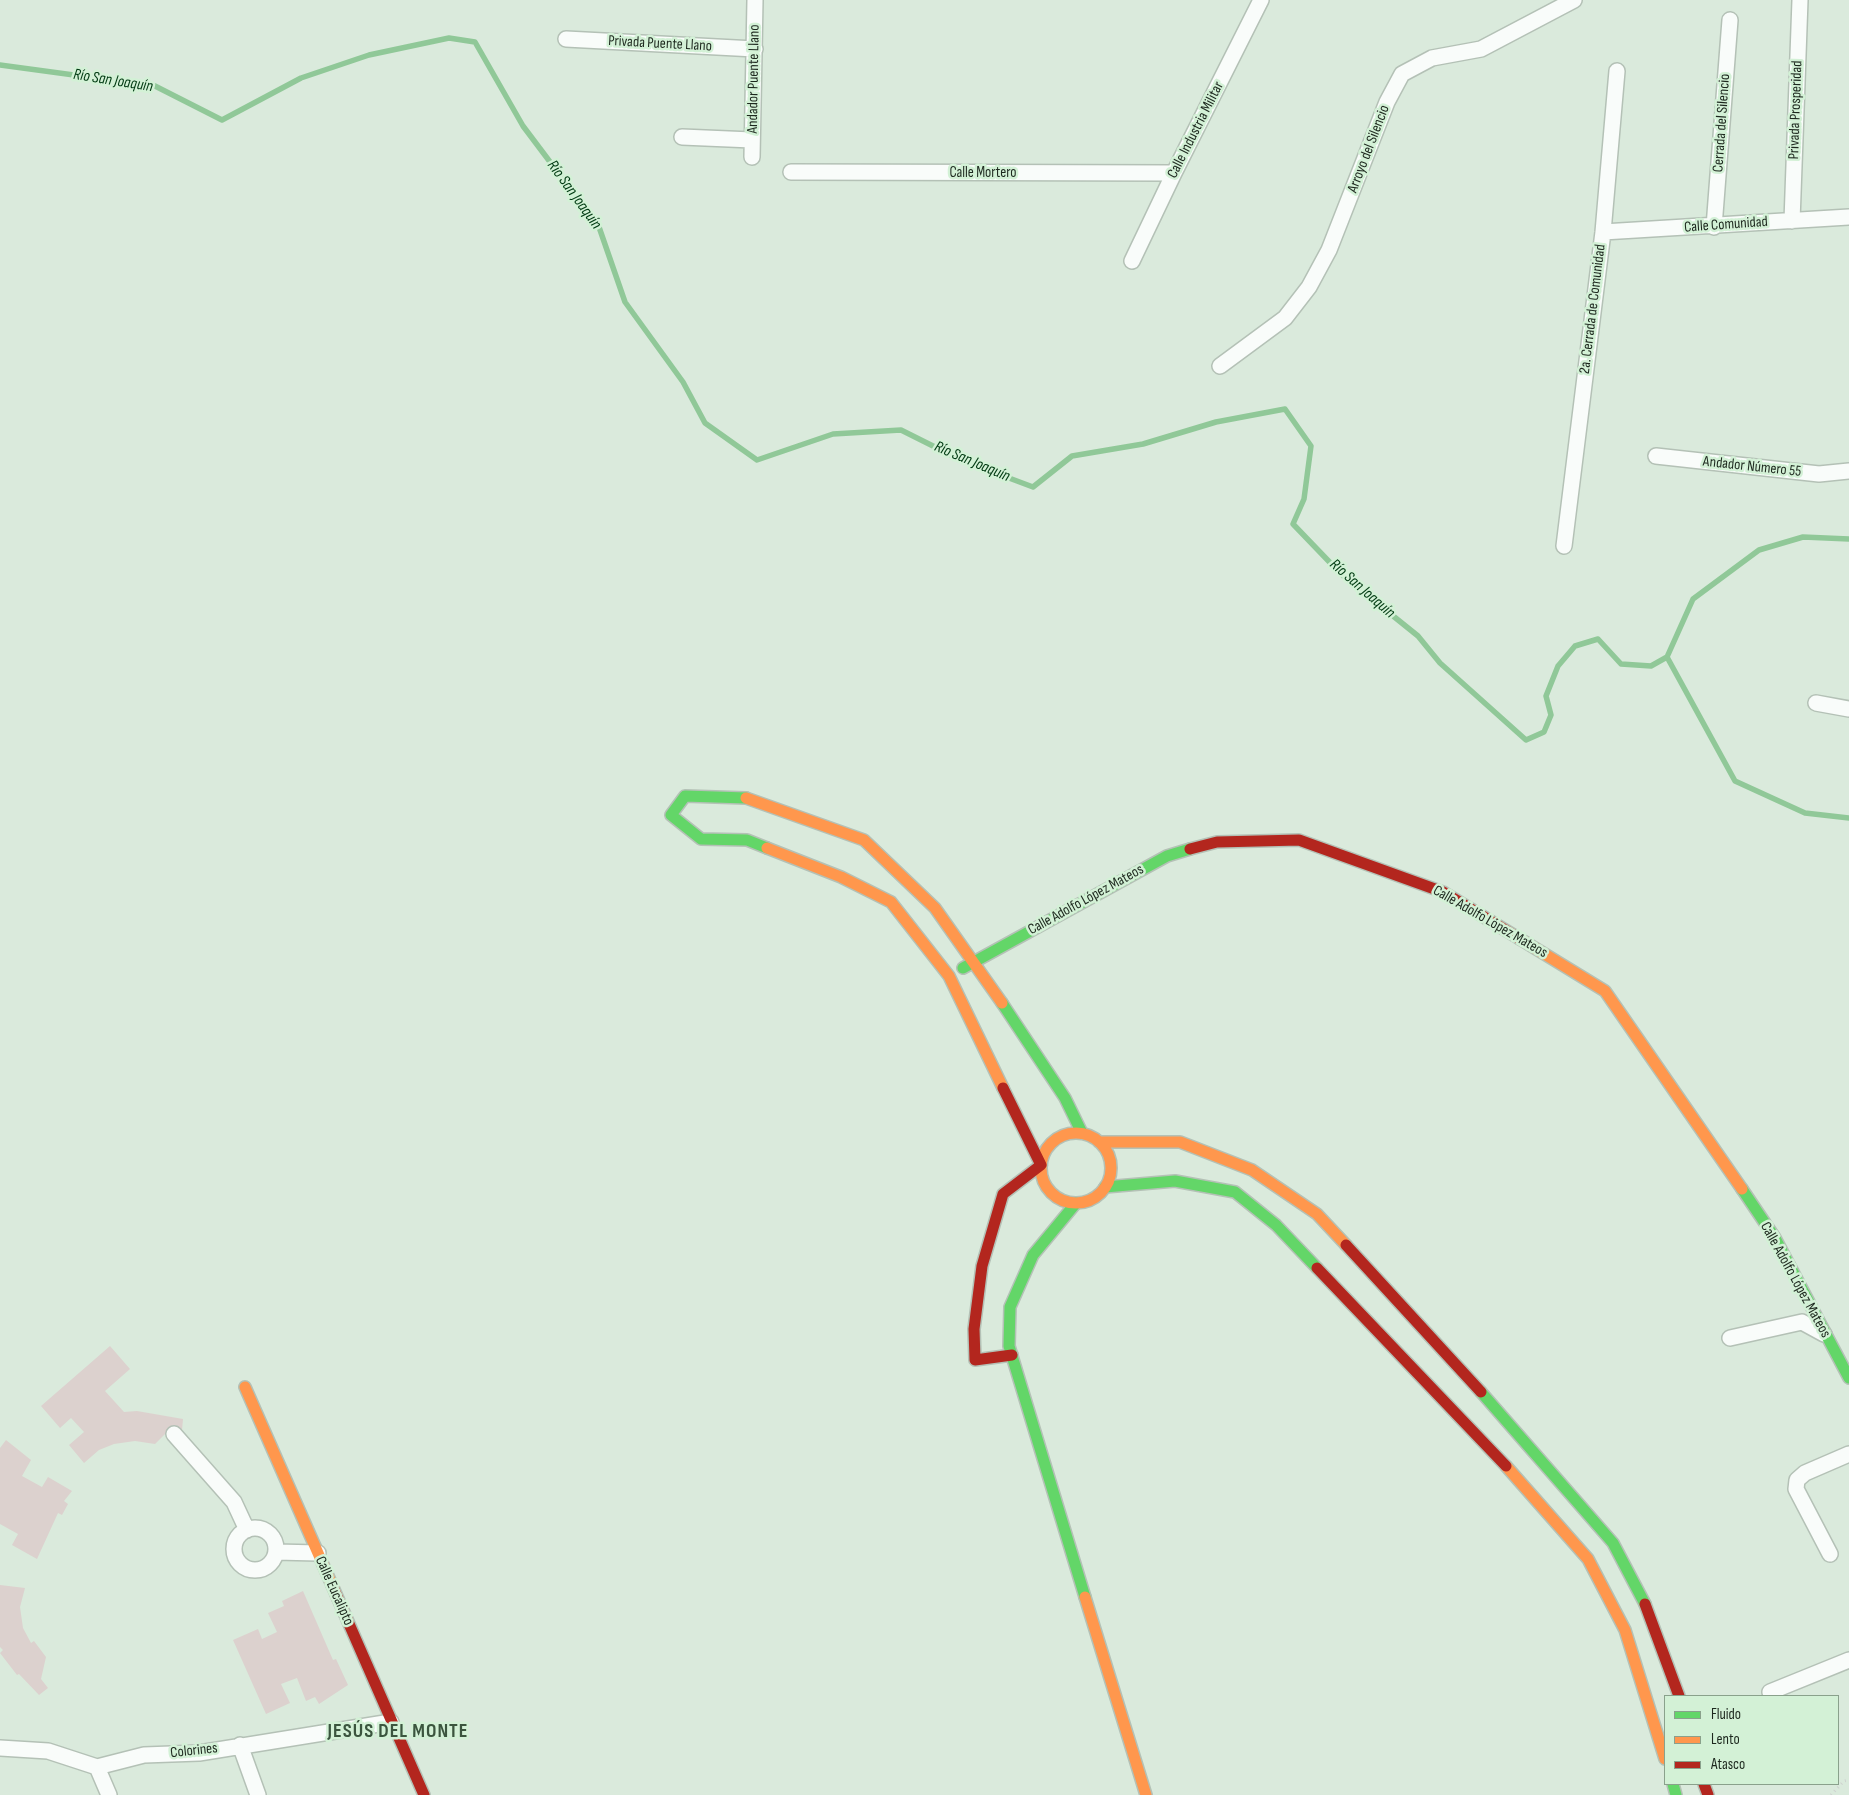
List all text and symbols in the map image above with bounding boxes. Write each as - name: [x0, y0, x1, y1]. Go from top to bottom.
- street label: Andador Puente Llano: [744, 24, 764, 134]
- street label: Privada Puente Llano: [608, 32, 712, 56]
- street label: Privada Prosperidad: [1785, 60, 1807, 160]
- water label: Río San Joaquín: [72, 65, 154, 97]
- street label: Cerrada del Silencio: [1710, 73, 1734, 173]
- street label: Calle Industria Militar: [1164, 79, 1228, 181]
- street label: Arroyo del Silencio: [1344, 103, 1394, 195]
- water label: Río San Joaquín: [543, 157, 605, 233]
- street label: Calle Mortero: [949, 164, 1017, 182]
- street label: Calle Comunidad: [1684, 213, 1768, 237]
- street label: 2a. Cerrada de Comunidad: [1576, 243, 1610, 375]
- water label: Río San Joaquín: [931, 437, 1013, 487]
- street label: Andador Número 55: [1702, 453, 1802, 481]
- water label: Río San Joaquín: [1325, 555, 1399, 623]
- street label: Calle Adolfo López Mateos: [1025, 861, 1147, 939]
- street label: Calle Adolfo López Mateos: [1430, 882, 1550, 962]
- street label: Calle Adolfo López Mateos: [1756, 1219, 1834, 1341]
- street label: Calle Eucalipto: [311, 1554, 357, 1628]
- legend: [1664, 1695, 1839, 1785]
- text: Fluido: [1711, 1705, 1741, 1724]
- district label: JESÚS DEL MONTE: [326, 1720, 470, 1744]
- text: Lento: [1711, 1730, 1740, 1749]
- street label: Colorines: [170, 1740, 218, 1762]
- text: Atasco: [1711, 1755, 1745, 1774]

